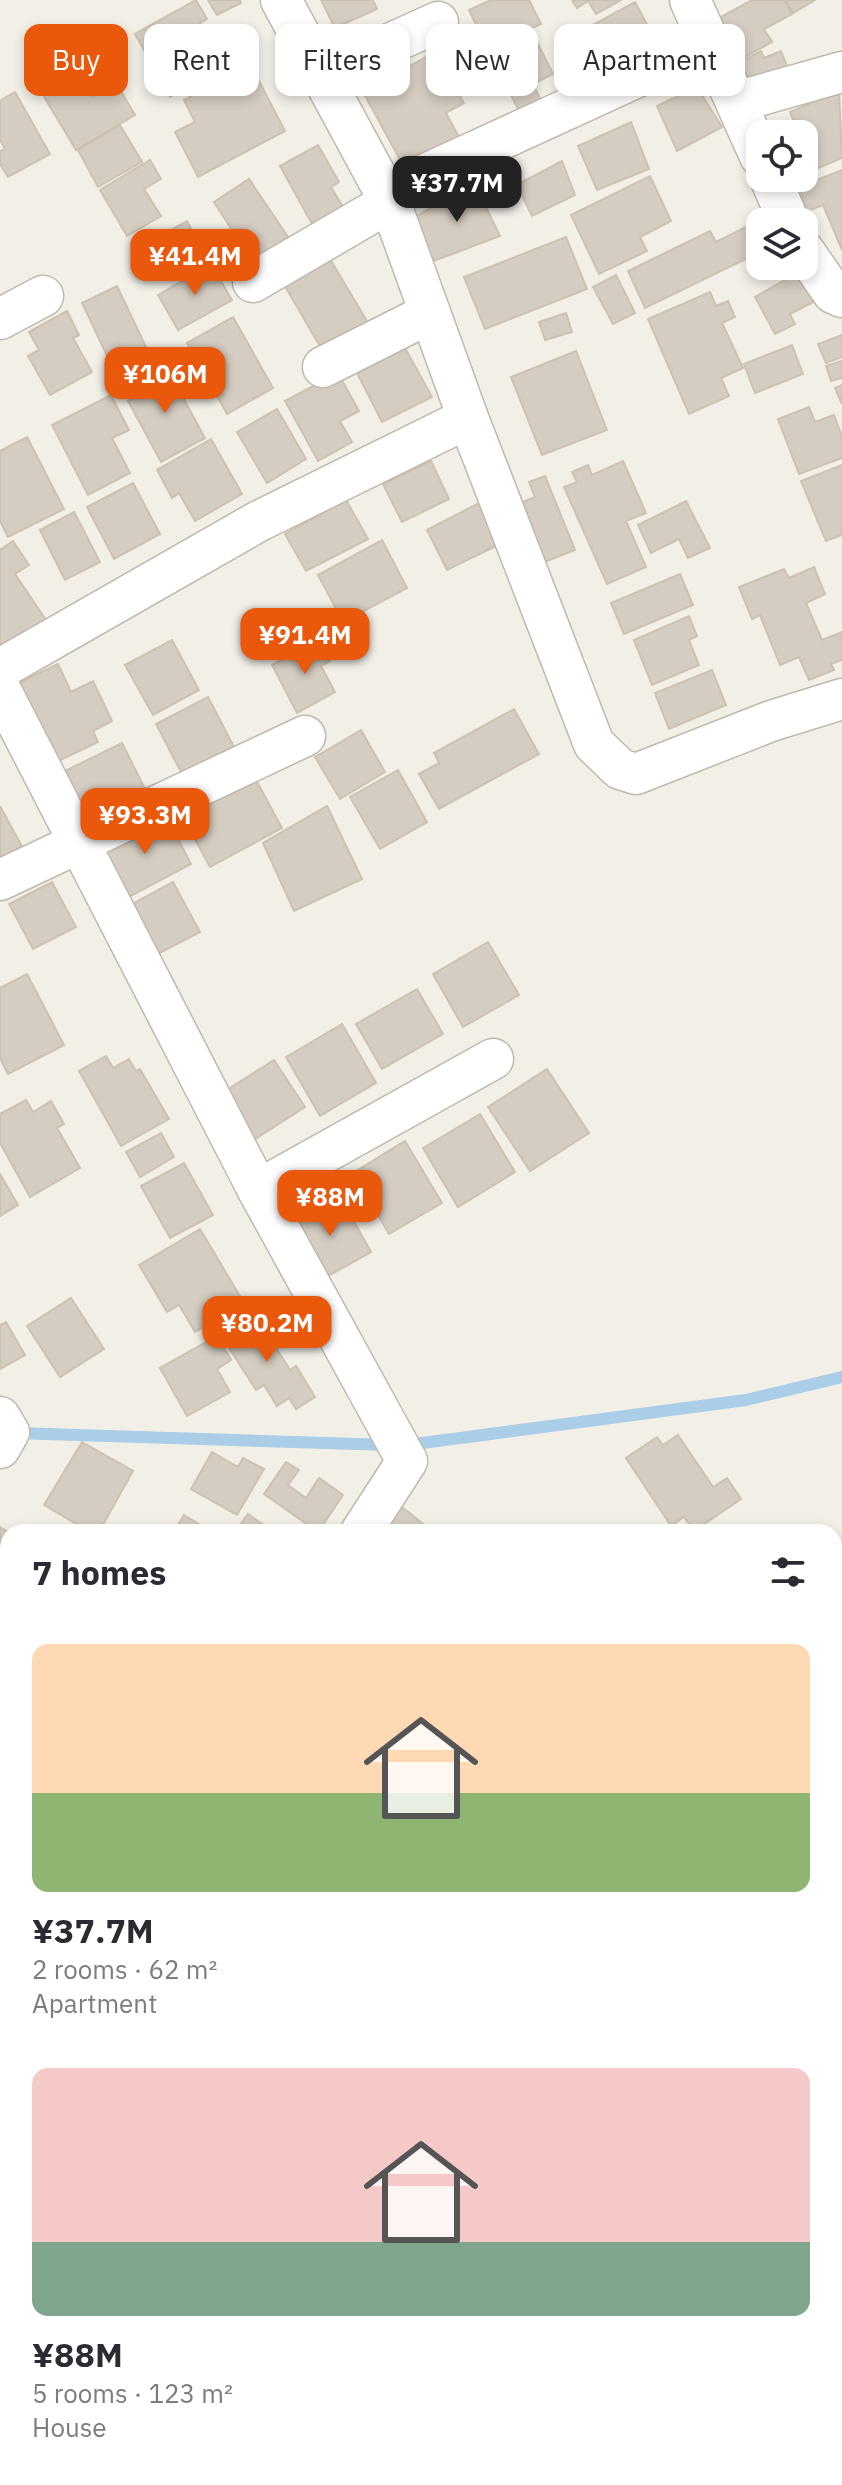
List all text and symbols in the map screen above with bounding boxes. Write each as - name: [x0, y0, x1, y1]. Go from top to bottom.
- chip: Buy: [24, 24, 128, 96]
- chip: Rent: [144, 24, 259, 96]
- chip: Filters: [275, 24, 410, 96]
- chip: New: [426, 24, 538, 96]
- chip: Apartment: [554, 24, 745, 96]
- map controls: [746, 120, 818, 280]
- button: locate: [746, 120, 818, 192]
- pin: ¥37.7M: [392, 156, 522, 224]
- text: ¥37.7M: [410, 165, 504, 199]
- button: layers: [746, 208, 818, 280]
- pin: ¥41.4M: [130, 229, 260, 297]
- text: ¥41.4M: [148, 238, 242, 272]
- pin: ¥106M: [109, 347, 221, 415]
- text: ¥106M: [123, 356, 208, 390]
- pin: ¥91.4M: [240, 608, 370, 676]
- text: ¥91.4M: [258, 617, 352, 651]
- pin: ¥93.3M: [80, 788, 210, 856]
- text: ¥93.3M: [98, 797, 192, 831]
- pin: ¥88M: [283, 1170, 377, 1238]
- text: ¥88M: [295, 1179, 365, 1213]
- pin: ¥80.2M: [202, 1296, 332, 1364]
- text: ¥80.2M: [220, 1305, 314, 1339]
- text: 7 homes: [32, 1550, 167, 1594]
- icon: filters: [766, 1550, 810, 1594]
- icon: home: [349, 1696, 493, 1840]
- text: ¥37.7M: [32, 1908, 154, 1952]
- text: 2 rooms · 62 m²: [32, 1952, 217, 1986]
- text: Apartment: [32, 1986, 157, 2020]
- icon: home: [349, 2120, 493, 2264]
- text: ¥88M: [32, 2332, 123, 2376]
- text: 5 rooms · 123 m²: [32, 2376, 233, 2410]
- text: House: [32, 2410, 107, 2444]

